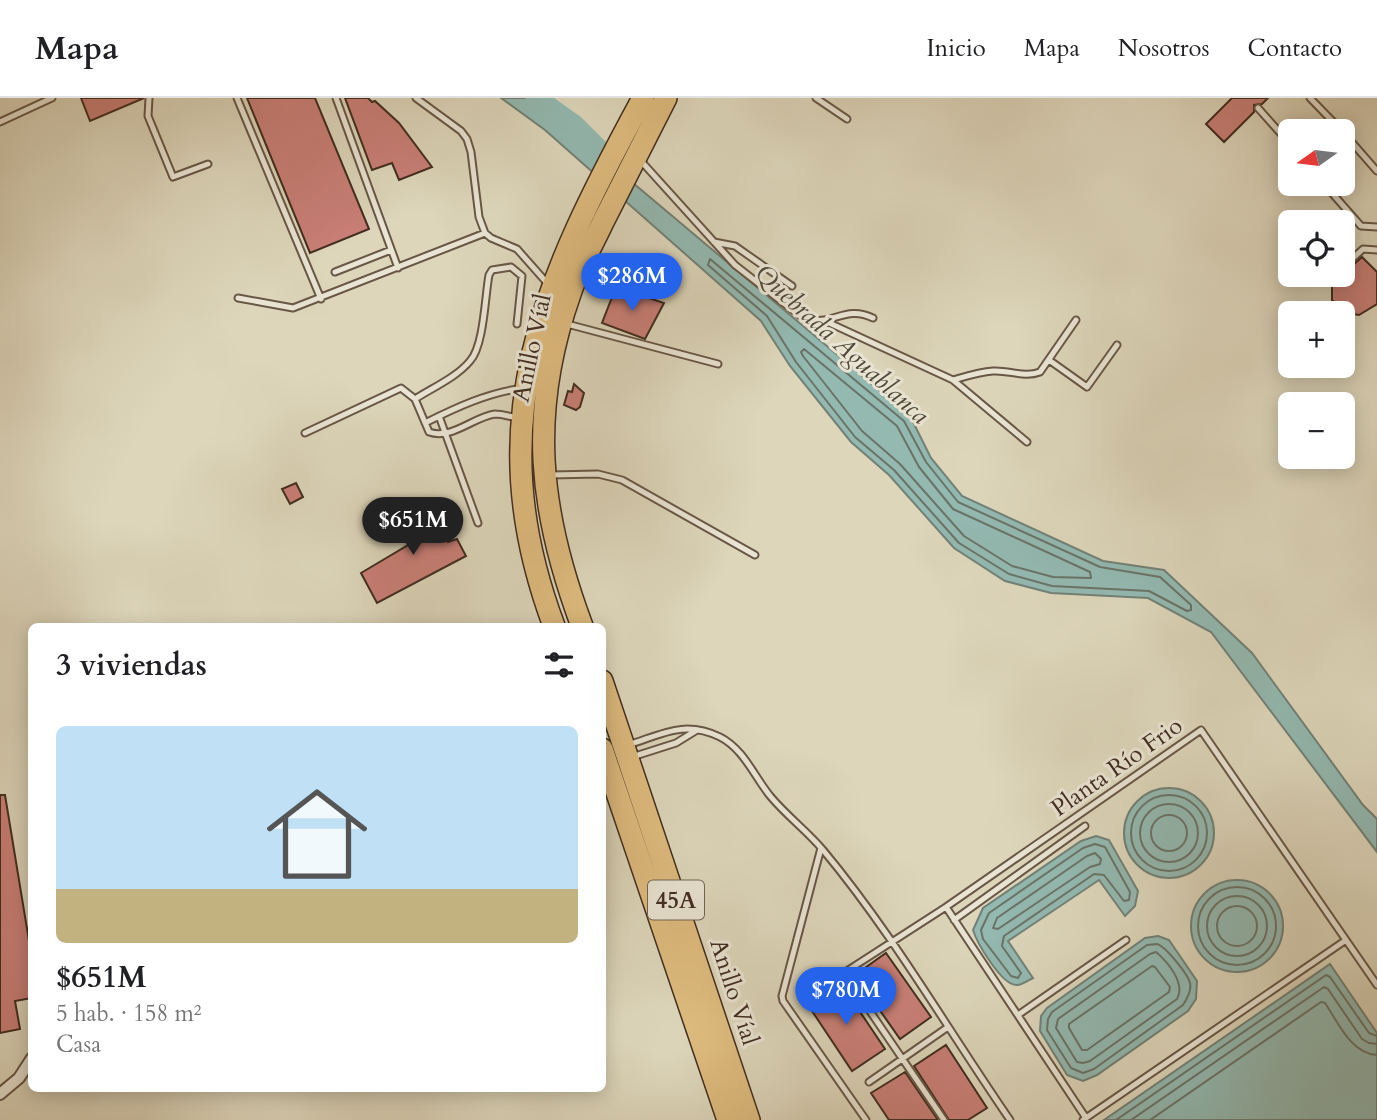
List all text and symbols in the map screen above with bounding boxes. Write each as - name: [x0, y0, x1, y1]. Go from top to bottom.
- text: Mapa: [35, 26, 119, 71]
- text: Inicio: [926, 32, 986, 65]
- text: Mapa: [1024, 32, 1080, 65]
- text: Nosotros: [1118, 32, 1210, 65]
- text: Contacto: [1248, 32, 1342, 65]
- north arrow: [1278, 119, 1354, 196]
- map controls: [1278, 119, 1355, 469]
- button: locate: [1278, 210, 1355, 287]
- pin: $286M: [583, 254, 681, 313]
- water label: Quebrada Aguablanca: [747, 256, 937, 432]
- text: $286M: [597, 260, 667, 291]
- street label: Anillo Víal: [504, 291, 560, 405]
- button: +: [1278, 301, 1355, 378]
- button: −: [1278, 392, 1355, 469]
- pin: $651M: [364, 498, 462, 557]
- text: $651M: [378, 504, 448, 535]
- text: 3 viviendas: [56, 645, 207, 686]
- icon: filters: [540, 646, 578, 684]
- street label: Planta Río Frio: [1045, 709, 1189, 825]
- icon: home: [254, 771, 380, 897]
- road number: 45A: [648, 880, 704, 920]
- street label: Anillo Víal: [701, 935, 767, 1049]
- text: $651M: [56, 957, 147, 998]
- pin: $780M: [797, 968, 895, 1027]
- text: $780M: [811, 974, 881, 1005]
- text: 5 hab. · 158 m²: [56, 998, 202, 1029]
- text: Casa: [56, 1029, 101, 1060]

